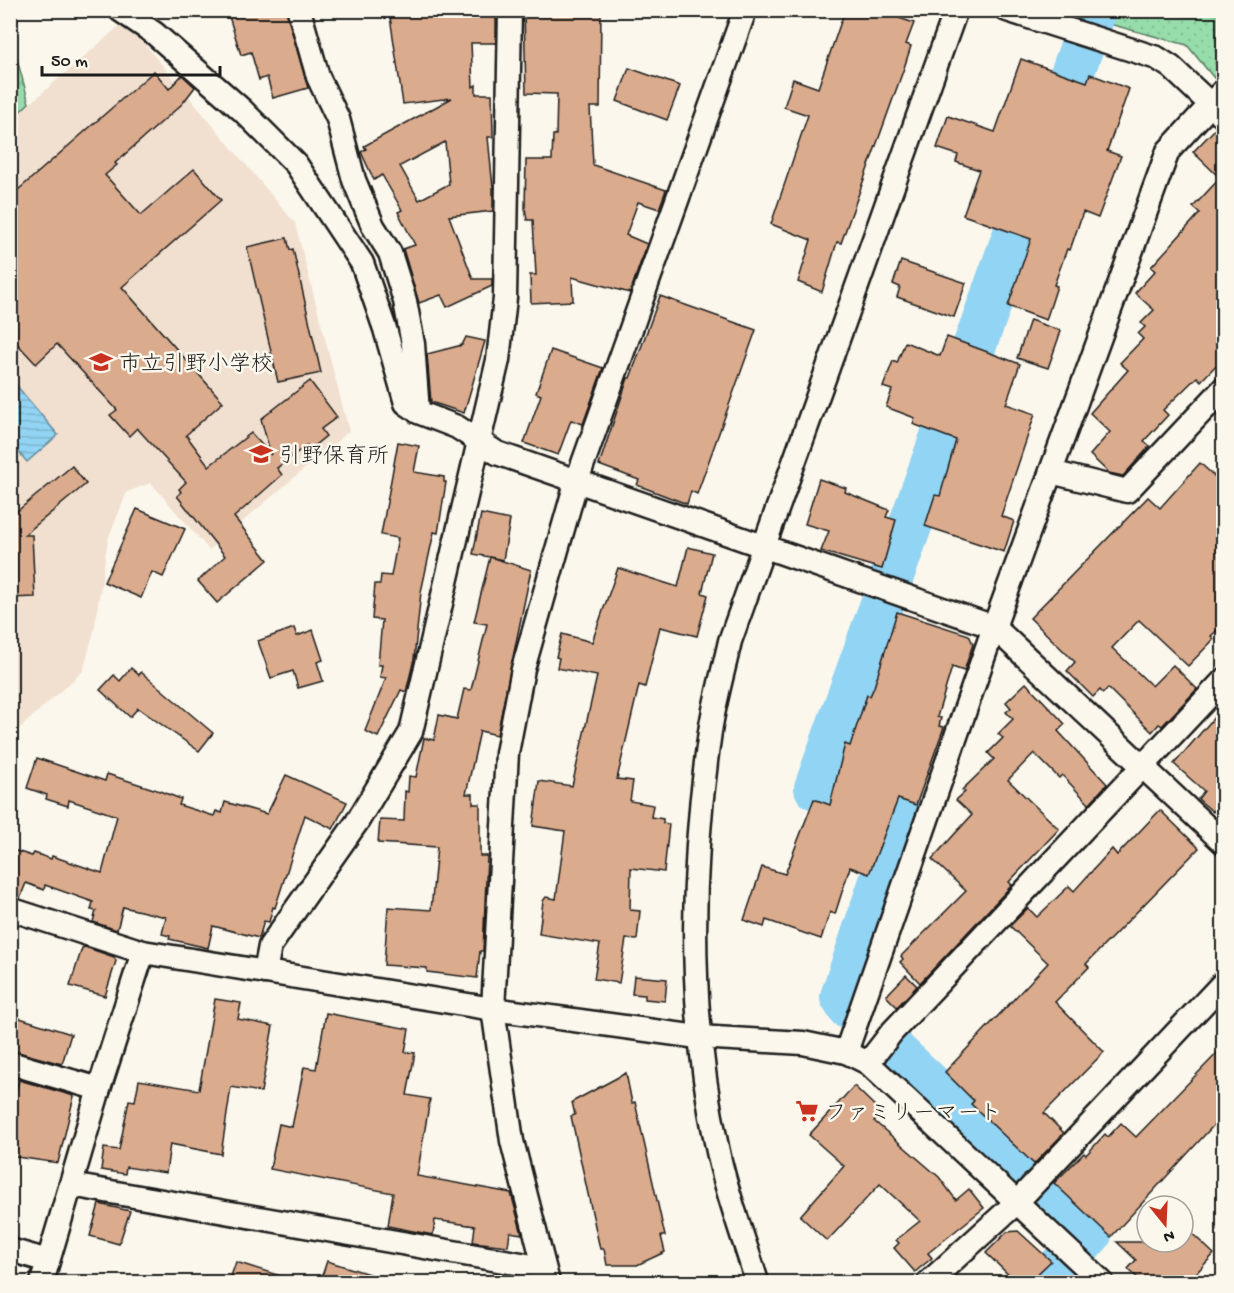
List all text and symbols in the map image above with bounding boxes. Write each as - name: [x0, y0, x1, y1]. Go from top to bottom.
- scale bar: [42, 39, 220, 77]
- text: 50 m: [51, 52, 88, 73]
- school or university icon: 市立引野小学校: [88, 349, 114, 375]
- place label: 市立引野小学校: [119, 352, 273, 379]
- school or university icon: 引野保育所: [248, 441, 274, 467]
- place label: 引野保育所: [279, 444, 389, 471]
- supermarket icon: ファミリーマート: [794, 1098, 820, 1124]
- place label: ファミリーマート: [825, 1102, 1001, 1128]
- north arrow: [1135, 1194, 1195, 1254]
- text: N: [1160, 1224, 1176, 1246]

